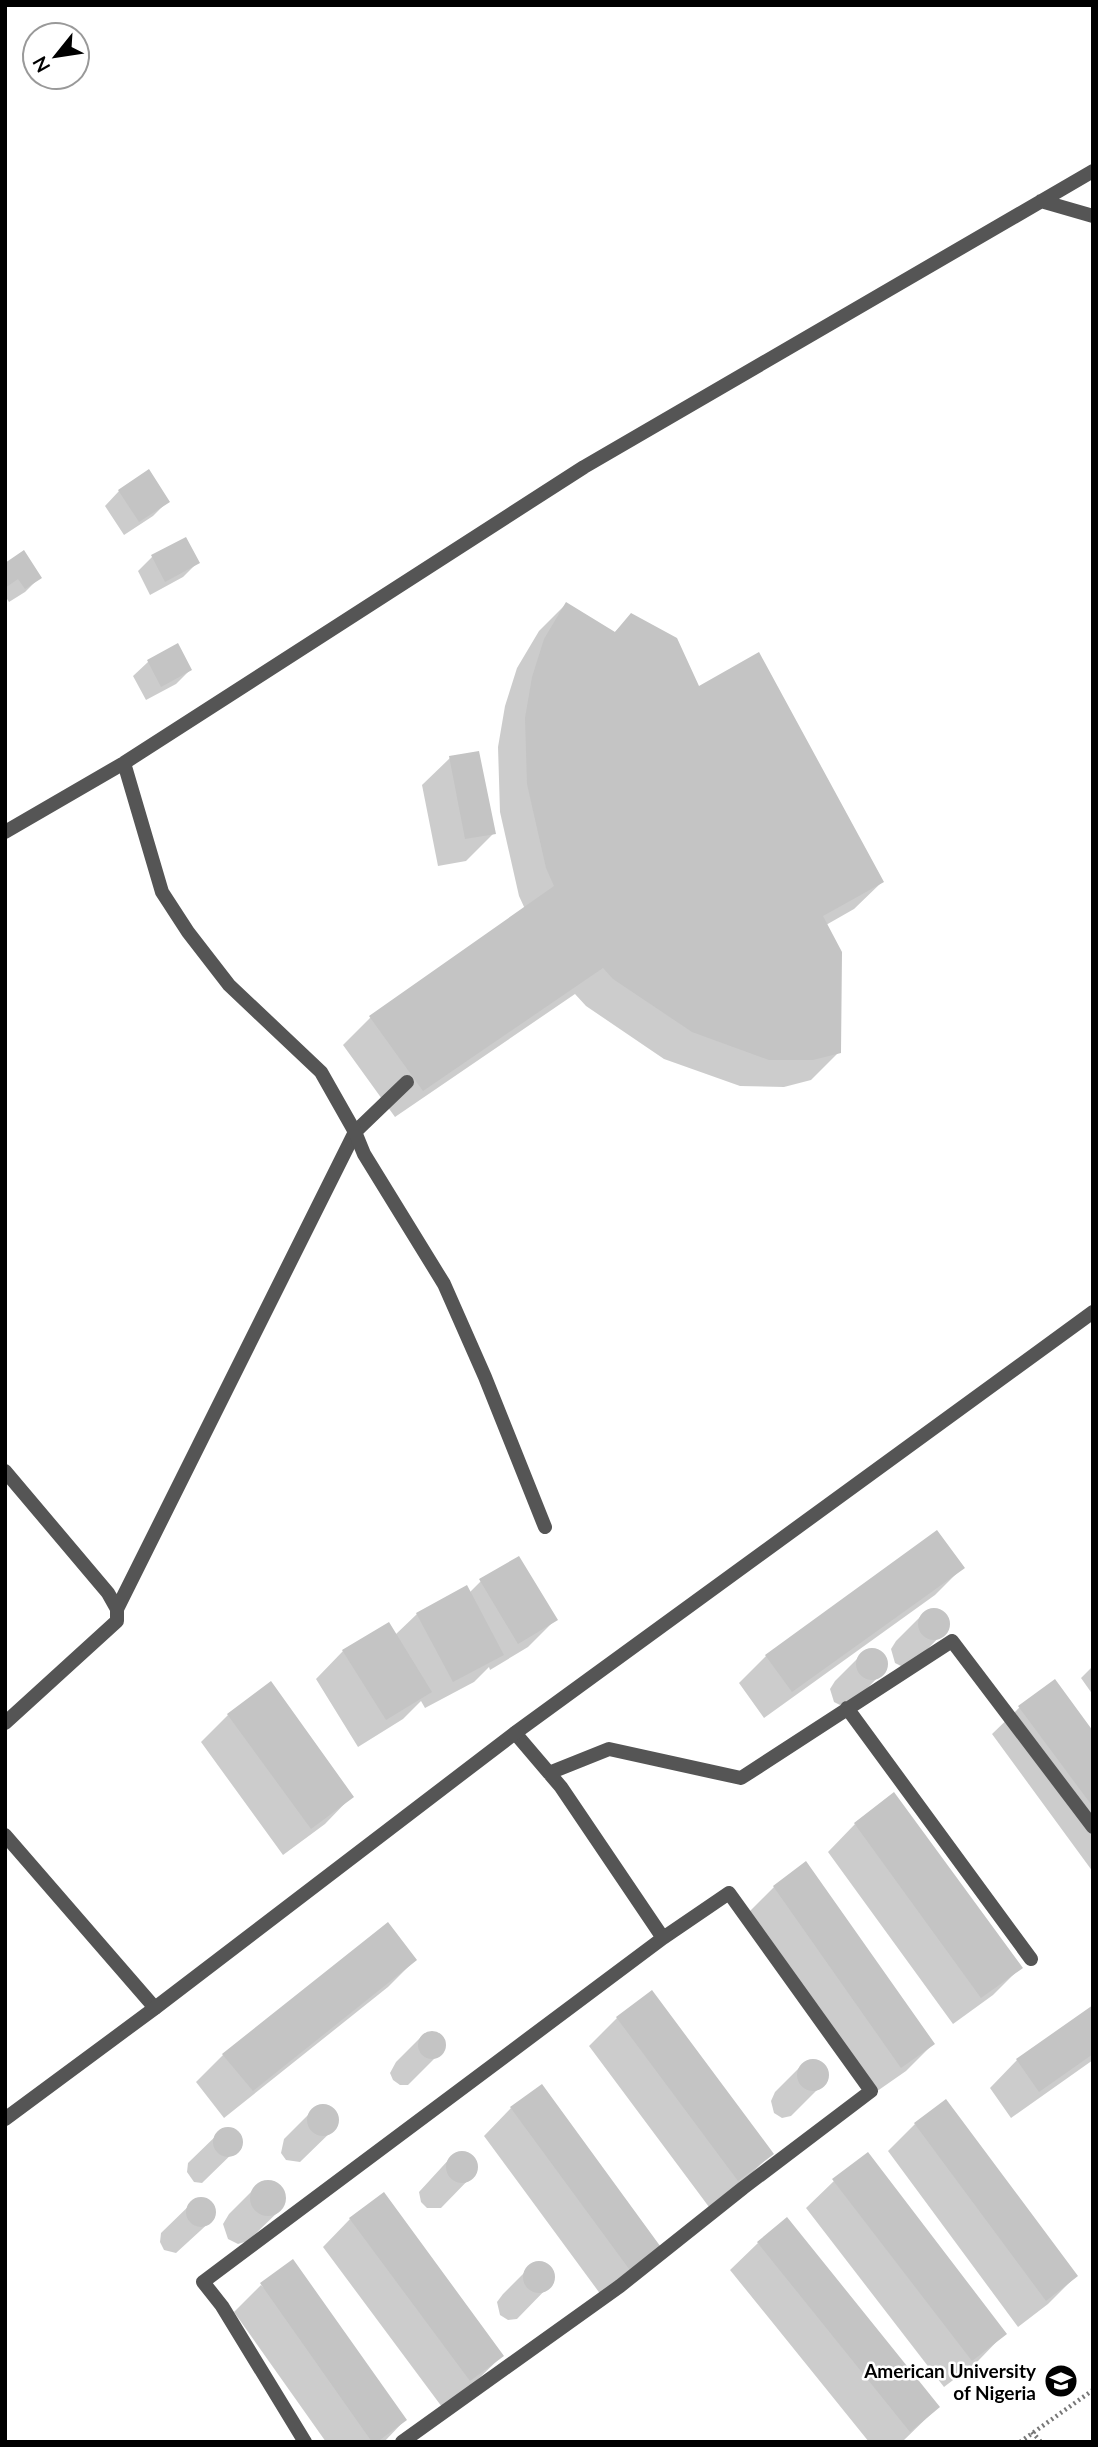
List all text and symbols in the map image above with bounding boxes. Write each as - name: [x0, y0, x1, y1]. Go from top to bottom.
- north arrow: [21, 21, 91, 91]
- text: N: [27, 53, 54, 77]
- place label: American University of Nigeria: [863, 2359, 1037, 2404]
- school or university icon: American University of Nigeria: [1042, 2362, 1080, 2400]

